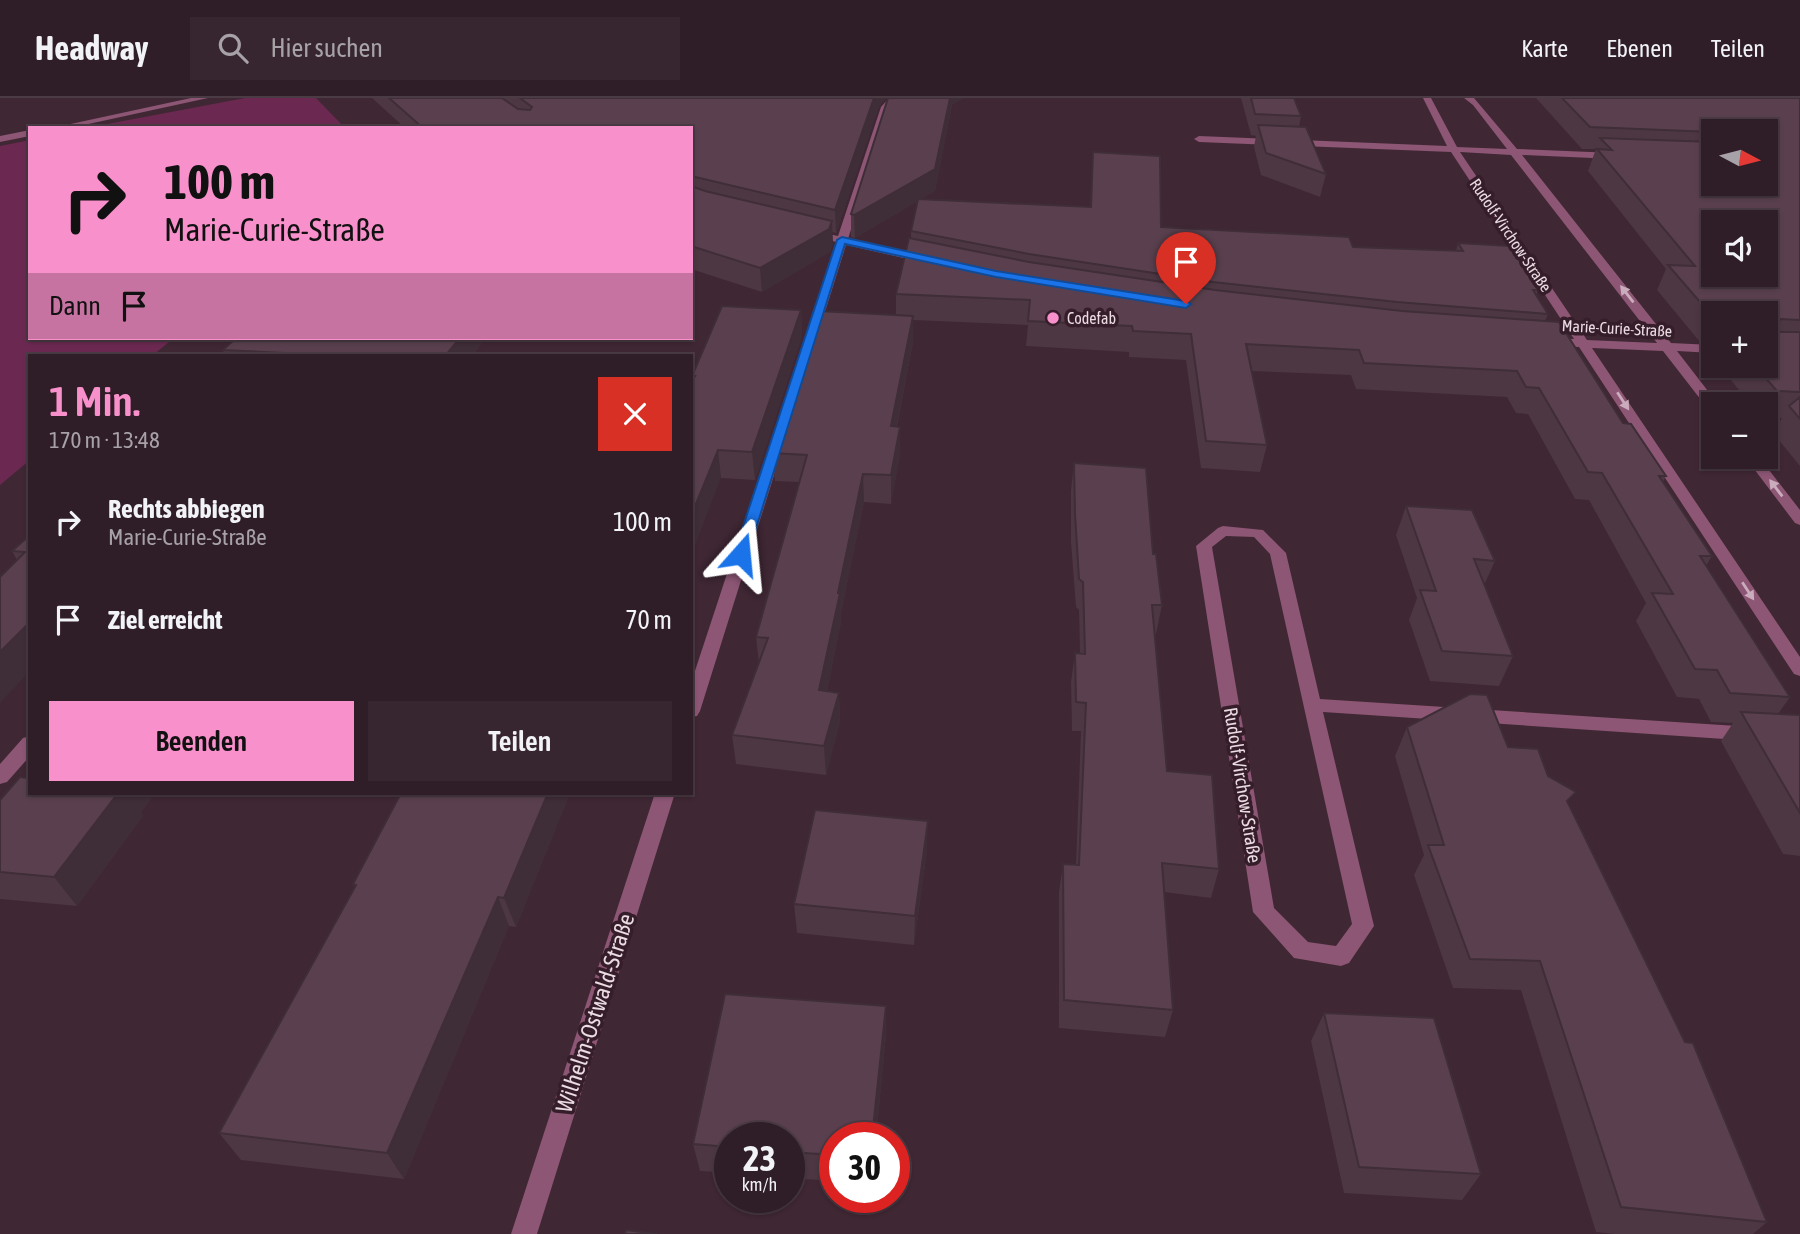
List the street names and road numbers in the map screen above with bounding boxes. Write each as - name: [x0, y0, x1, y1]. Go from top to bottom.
- street label: Rudolf-Virchow-Straße: [1467, 175, 1555, 295]
- street label: Marie-Curie-Straße: [1561, 316, 1673, 340]
- street label: Rudolf-Virchow-Straße: [1220, 706, 1266, 864]
- street label: Wilhelm-Ostwald-Straße: [551, 910, 639, 1116]

